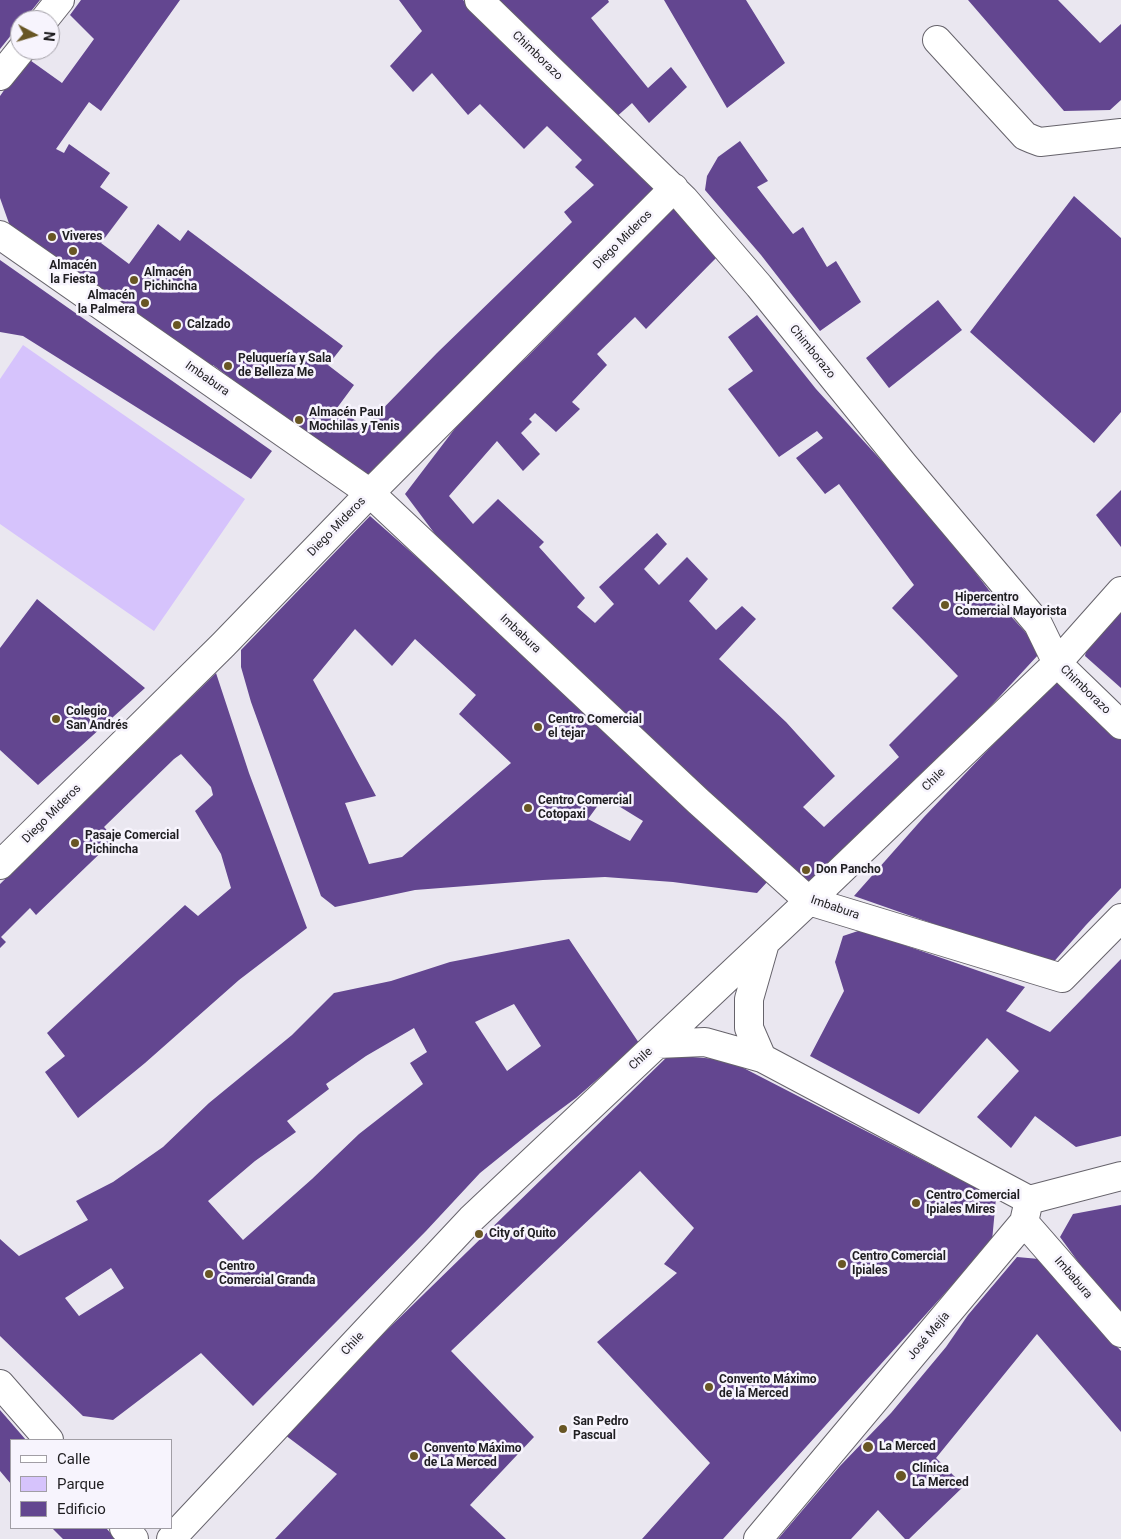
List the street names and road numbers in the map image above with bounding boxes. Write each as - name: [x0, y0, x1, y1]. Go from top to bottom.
- street label: Chimborazo: [509, 28, 565, 84]
- street label: Diego Mideros: [591, 208, 655, 272]
- street label: Chimborazo: [786, 322, 838, 382]
- street label: Imbabura: [182, 359, 232, 399]
- street label: Diego Mideros: [305, 494, 369, 560]
- street label: Imbabura: [497, 611, 543, 657]
- street label: Chimborazo: [1057, 662, 1113, 718]
- street label: Chile: [919, 766, 949, 794]
- street label: Diego Mideros: [20, 782, 84, 846]
- street label: Imbabura: [809, 893, 861, 923]
- street label: Chile: [626, 1045, 656, 1073]
- street label: Imbabura: [1051, 1254, 1095, 1302]
- street label: José Mejía: [905, 1309, 953, 1363]
- street label: Chile: [339, 1329, 367, 1359]

